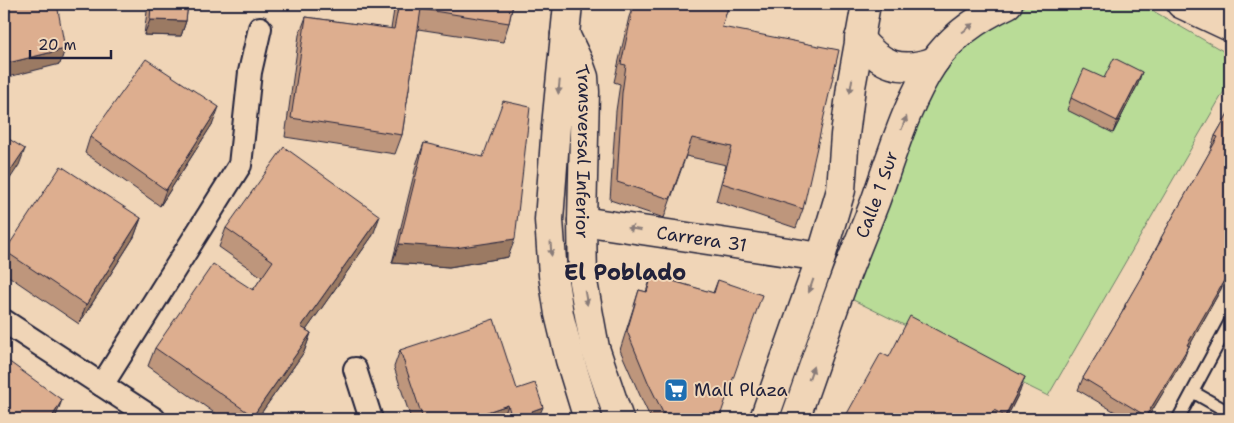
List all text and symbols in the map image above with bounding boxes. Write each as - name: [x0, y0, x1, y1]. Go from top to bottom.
- one-way arrow: [961, 23, 974, 34]
- scale bar: [30, 28, 111, 60]
- text: 20 m: [38, 35, 77, 55]
- street label: Transversal Inferior: [569, 62, 597, 239]
- one-way arrow: [847, 78, 855, 94]
- one-way arrow: [555, 79, 563, 95]
- one-way arrow: [901, 115, 908, 130]
- street label: Calle 1 Sur: [850, 148, 904, 242]
- street label: Carrera 31: [655, 220, 748, 258]
- one-way arrow: [626, 224, 642, 232]
- one-way arrow: [548, 241, 556, 257]
- district label: El Poblado: [564, 258, 686, 287]
- one-way arrow: [807, 279, 815, 294]
- one-way arrow: [583, 291, 591, 307]
- one-way arrow: [807, 365, 815, 380]
- supermarket icon: Mall Plaza: [663, 377, 689, 403]
- place label: Mall Plaza: [694, 378, 788, 402]

